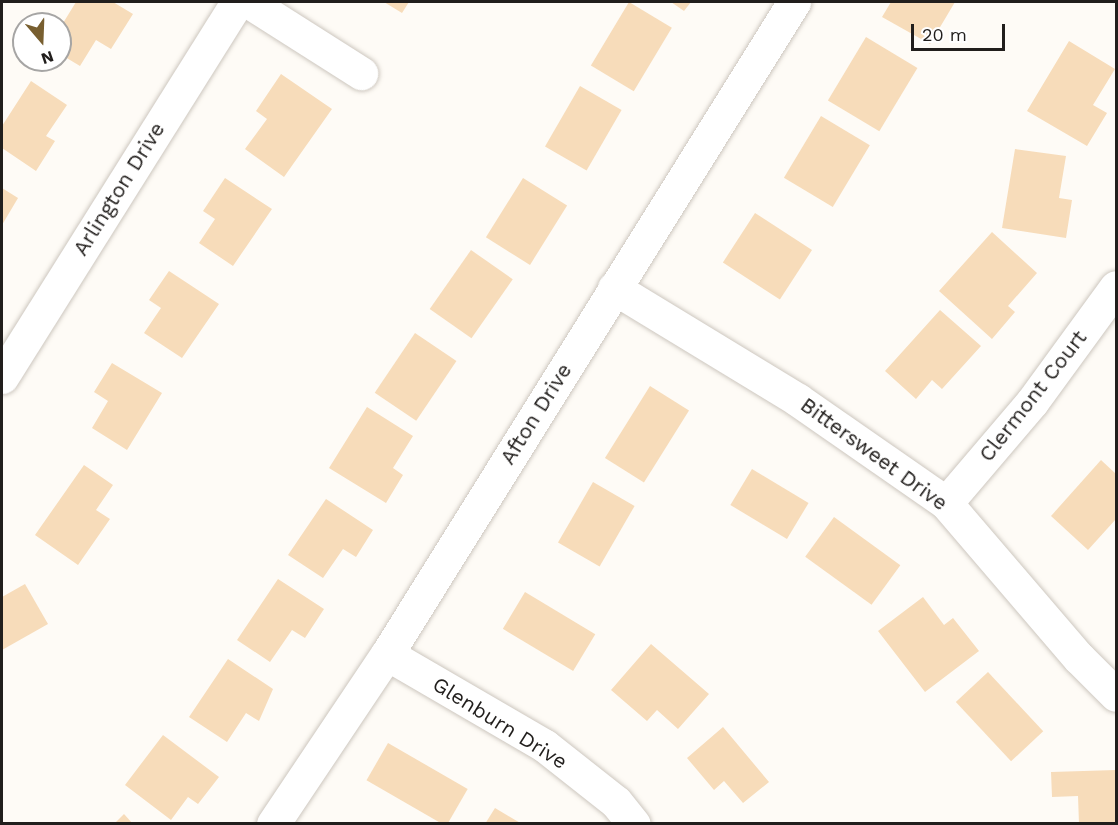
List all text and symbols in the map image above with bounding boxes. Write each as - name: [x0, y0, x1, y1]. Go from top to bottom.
- north arrow: [12, 12, 72, 72]
- scale bar: [914, 12, 1008, 50]
- text: 20 m: [922, 24, 967, 45]
- text: N: [39, 47, 56, 69]
- street label: Arlington Drive: [68, 118, 170, 260]
- street label: Clermont Court: [974, 325, 1092, 467]
- street label: Afton Drive: [495, 359, 577, 469]
- street label: Bittersweet Drive: [796, 392, 952, 516]
- street label: Glenburn Drive: [428, 672, 572, 774]

